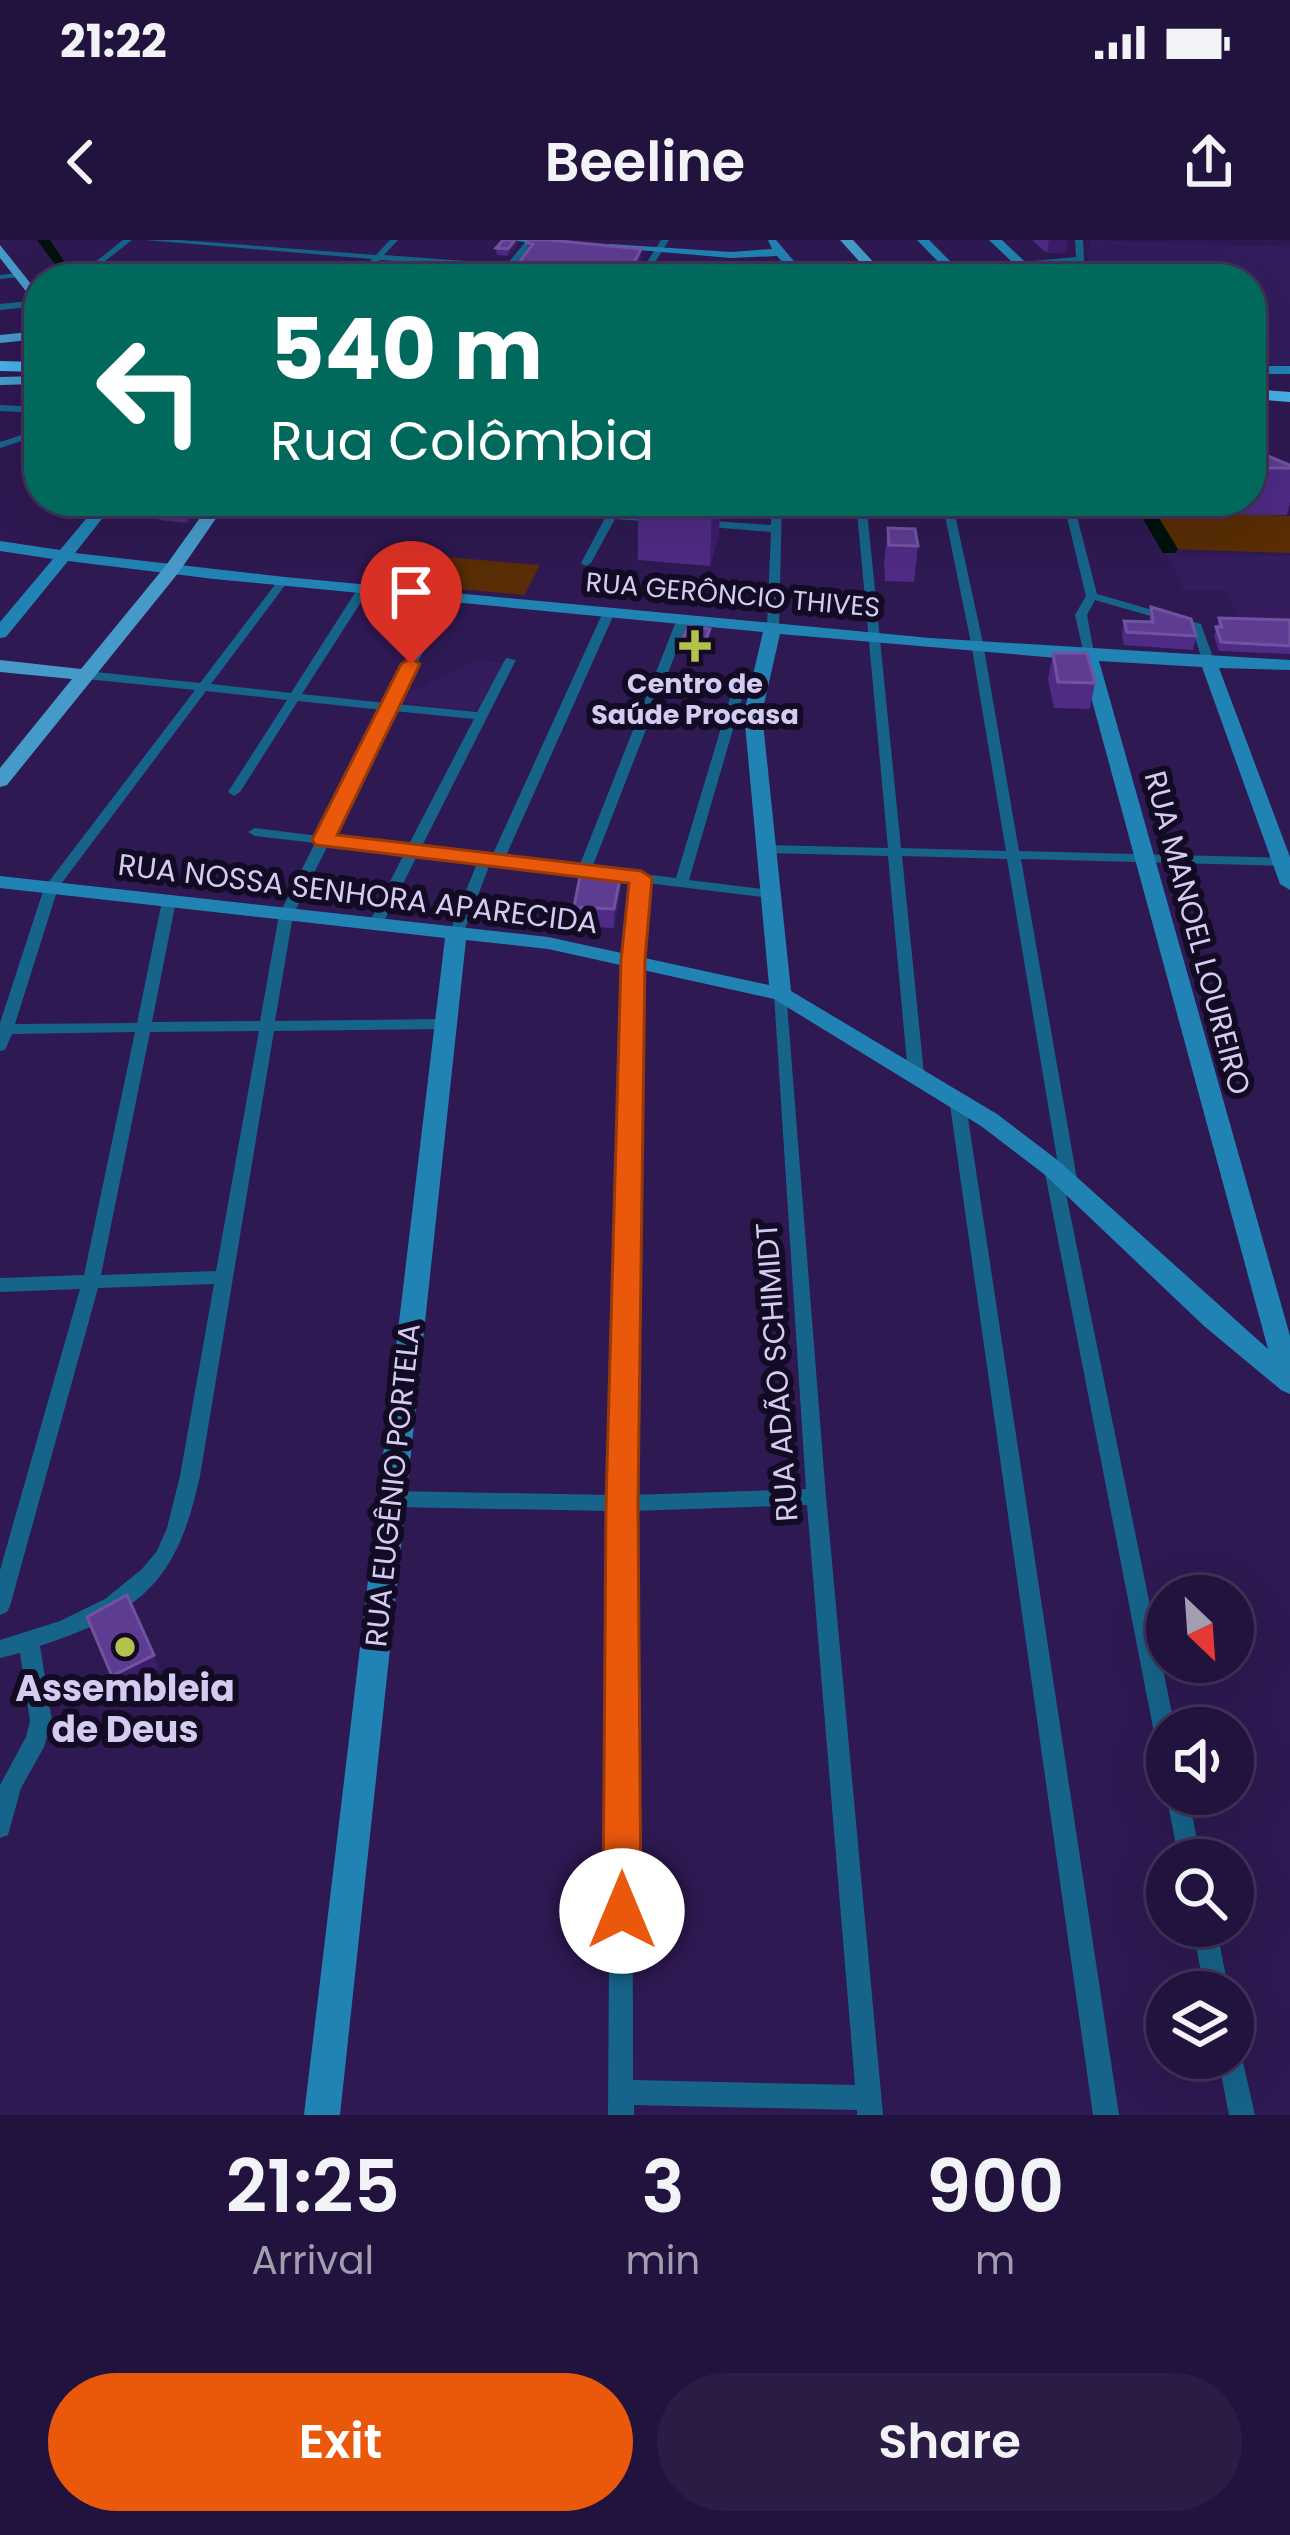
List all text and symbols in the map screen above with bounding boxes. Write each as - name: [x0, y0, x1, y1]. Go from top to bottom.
- text: 21:22: [60, 10, 167, 73]
- text: Beeline: [545, 124, 745, 200]
- icon: back: [48, 129, 114, 195]
- icon: share: [1176, 129, 1242, 195]
- text: 540 m: [270, 291, 543, 408]
- icon: left: [72, 312, 228, 468]
- text: Rua Colômbia: [270, 403, 654, 479]
- pin: [360, 541, 462, 664]
- icon: arrive: [378, 559, 444, 625]
- street label: RUA GERÔNCIO THIVES: [584, 563, 882, 626]
- marker: Centro de Saúde Procasa: [679, 630, 711, 662]
- place label: Centro de Saúde Procasa: [591, 665, 799, 733]
- street label: RUA MANOEL LOUREIRO: [1134, 766, 1261, 1099]
- street label: RUA NOSSA SENHORA APARECIDA: [116, 843, 600, 944]
- street label: RUA ADÃO SCHIMIDT: [745, 1221, 808, 1523]
- street label: RUA EUGÊNIO PORTELA: [354, 1321, 431, 1649]
- north arrow: [1146, 1575, 1254, 1683]
- map controls: [1146, 1575, 1254, 2079]
- marker: Assembleia de Deus: [112, 1634, 138, 1660]
- place label: Assembleia de Deus: [15, 1663, 235, 1755]
- button: sound: [1146, 1707, 1254, 1815]
- button: search: [1146, 1839, 1254, 1947]
- position arrow: [559, 1848, 685, 1974]
- button: layers: [1146, 1971, 1254, 2079]
- text: 21:25: [226, 2136, 400, 2237]
- text: 3: [641, 2136, 685, 2237]
- text: 900: [926, 2136, 1064, 2237]
- text: Arrival: [251, 2233, 374, 2288]
- text: min: [626, 2233, 700, 2288]
- text: m: [975, 2233, 1015, 2288]
- button: Exit: [48, 2373, 633, 2511]
- button: Share: [657, 2373, 1242, 2511]

